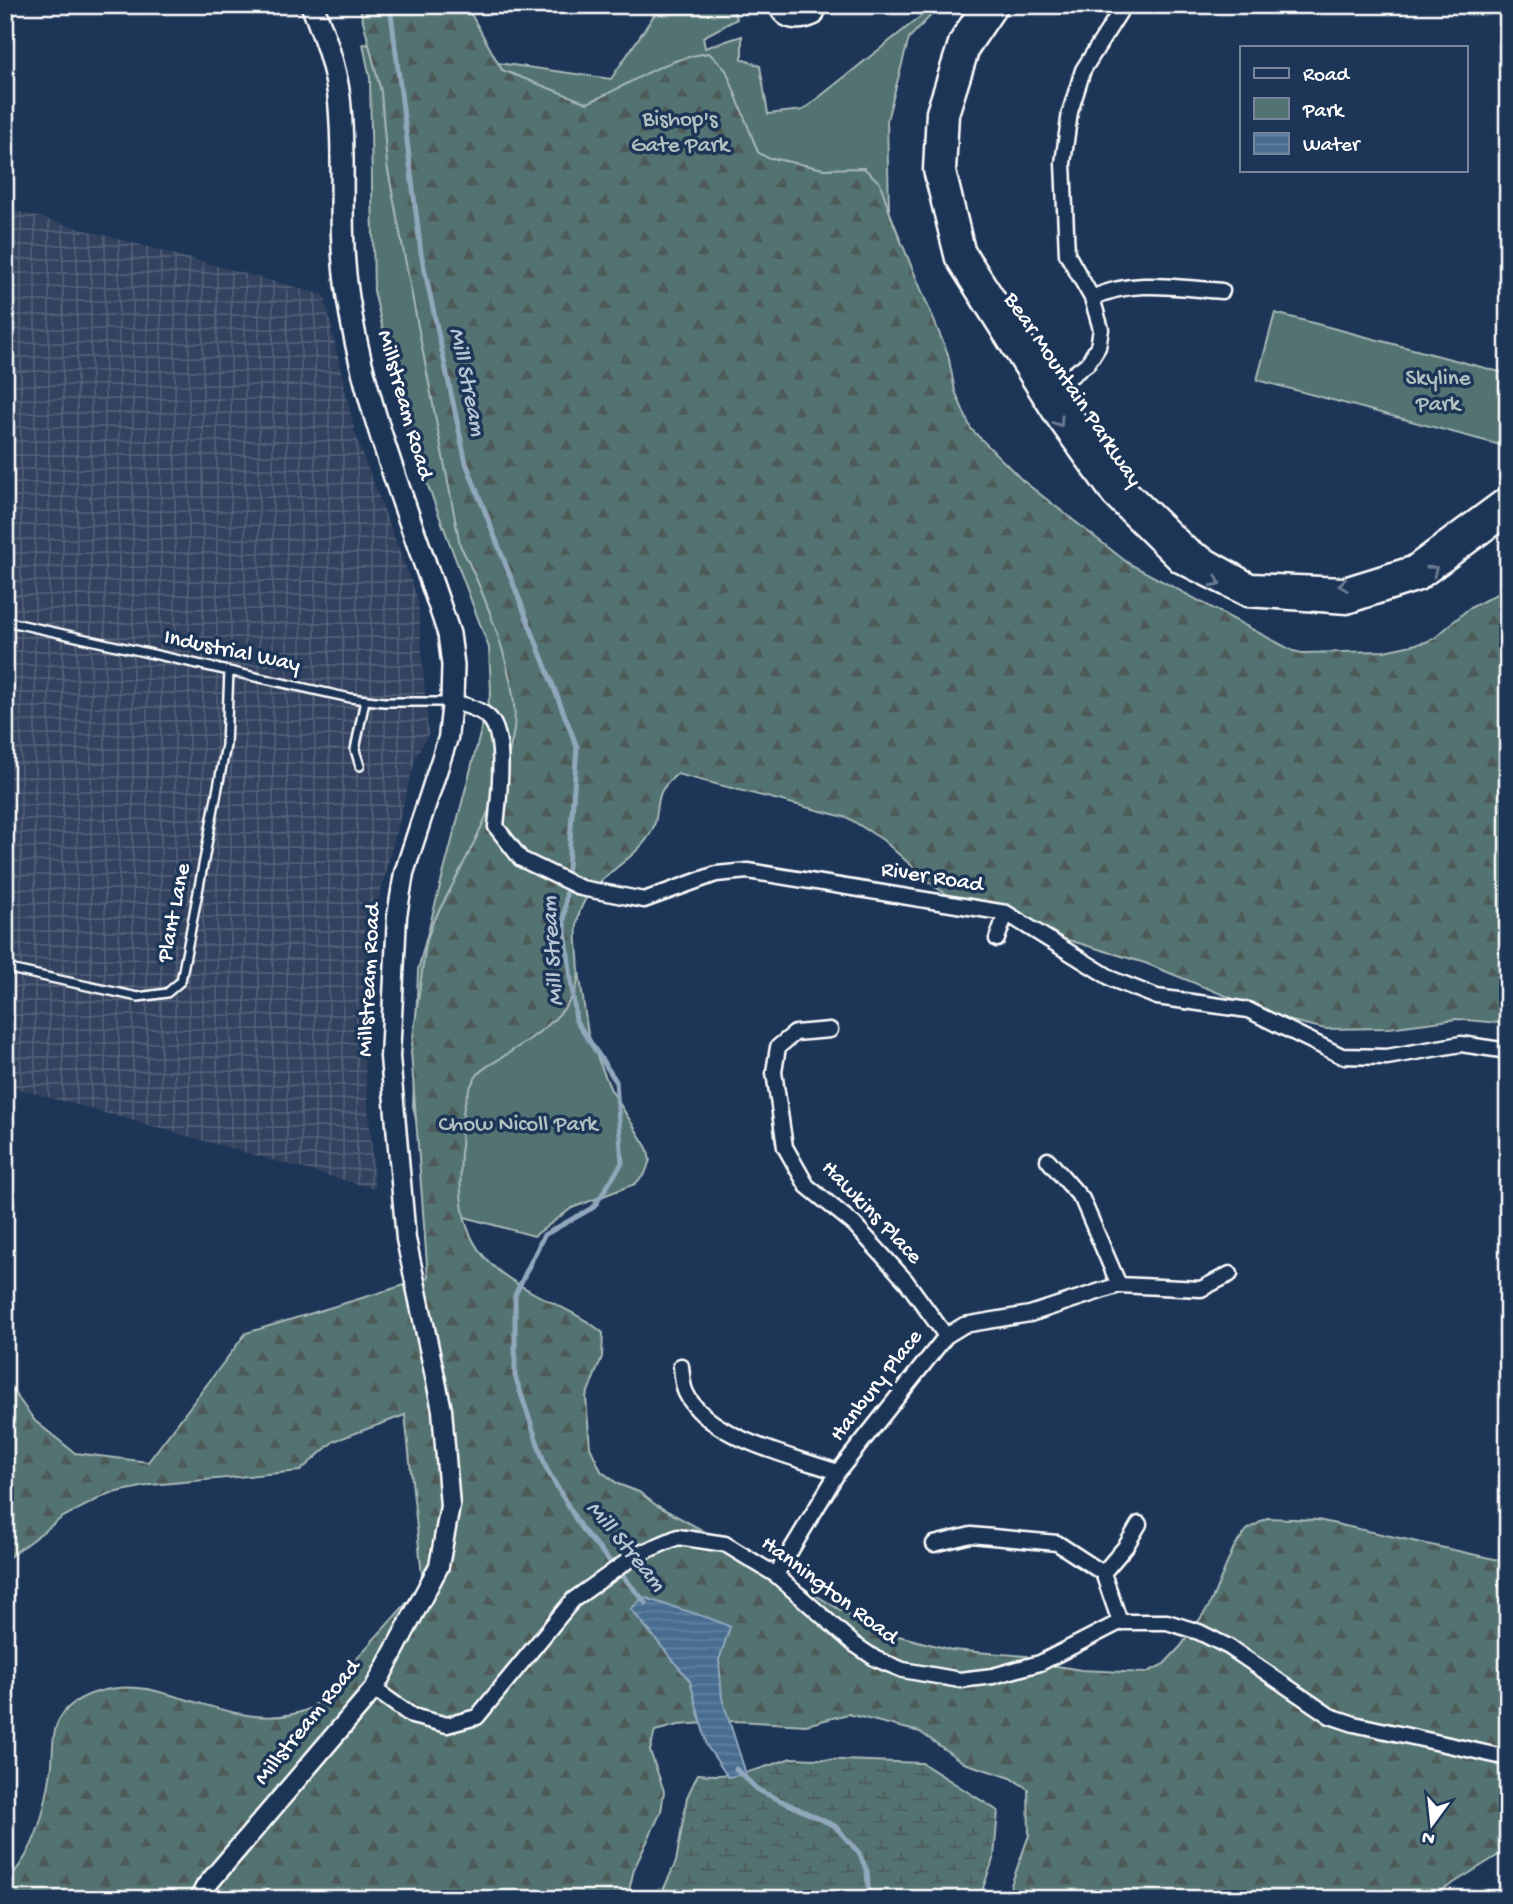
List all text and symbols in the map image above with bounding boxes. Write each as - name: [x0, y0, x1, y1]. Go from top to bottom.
- legend: [1240, 46, 1468, 172]
- text: Road: [1303, 64, 1351, 89]
- text: Park: [1302, 100, 1346, 125]
- park label: Bishop's Gate Park: [631, 107, 732, 160]
- text: Water: [1303, 134, 1361, 159]
- street label: Bear Mountain Parkway: [996, 287, 1147, 492]
- water label: Mill Stream: [440, 325, 492, 439]
- street label: Millstream Road: [370, 327, 439, 484]
- park label: Skyline Park: [1405, 366, 1472, 419]
- one-way arrow: [1051, 414, 1063, 427]
- one-way arrow: [1425, 566, 1438, 579]
- one-way arrow: [1209, 573, 1221, 587]
- one-way arrow: [1337, 577, 1349, 592]
- street label: Industrial Way: [161, 624, 303, 680]
- street label: River Road: [879, 857, 986, 900]
- street label: Plant Lane: [152, 860, 198, 966]
- water label: Mill Stream: [536, 895, 572, 1007]
- street label: Millstream Road: [352, 901, 388, 1057]
- park label: Chow Nicoll Park: [438, 1112, 600, 1139]
- street label: Hawkins Place: [815, 1155, 928, 1271]
- street label: Hanbury Place: [825, 1324, 930, 1447]
- water label: Mill Stream: [578, 1495, 672, 1599]
- street label: Hannington Road: [755, 1531, 904, 1652]
- street label: Millstream Road: [249, 1654, 368, 1791]
- north arrow: [1398, 1788, 1468, 1858]
- text: N: [1420, 1824, 1437, 1850]

